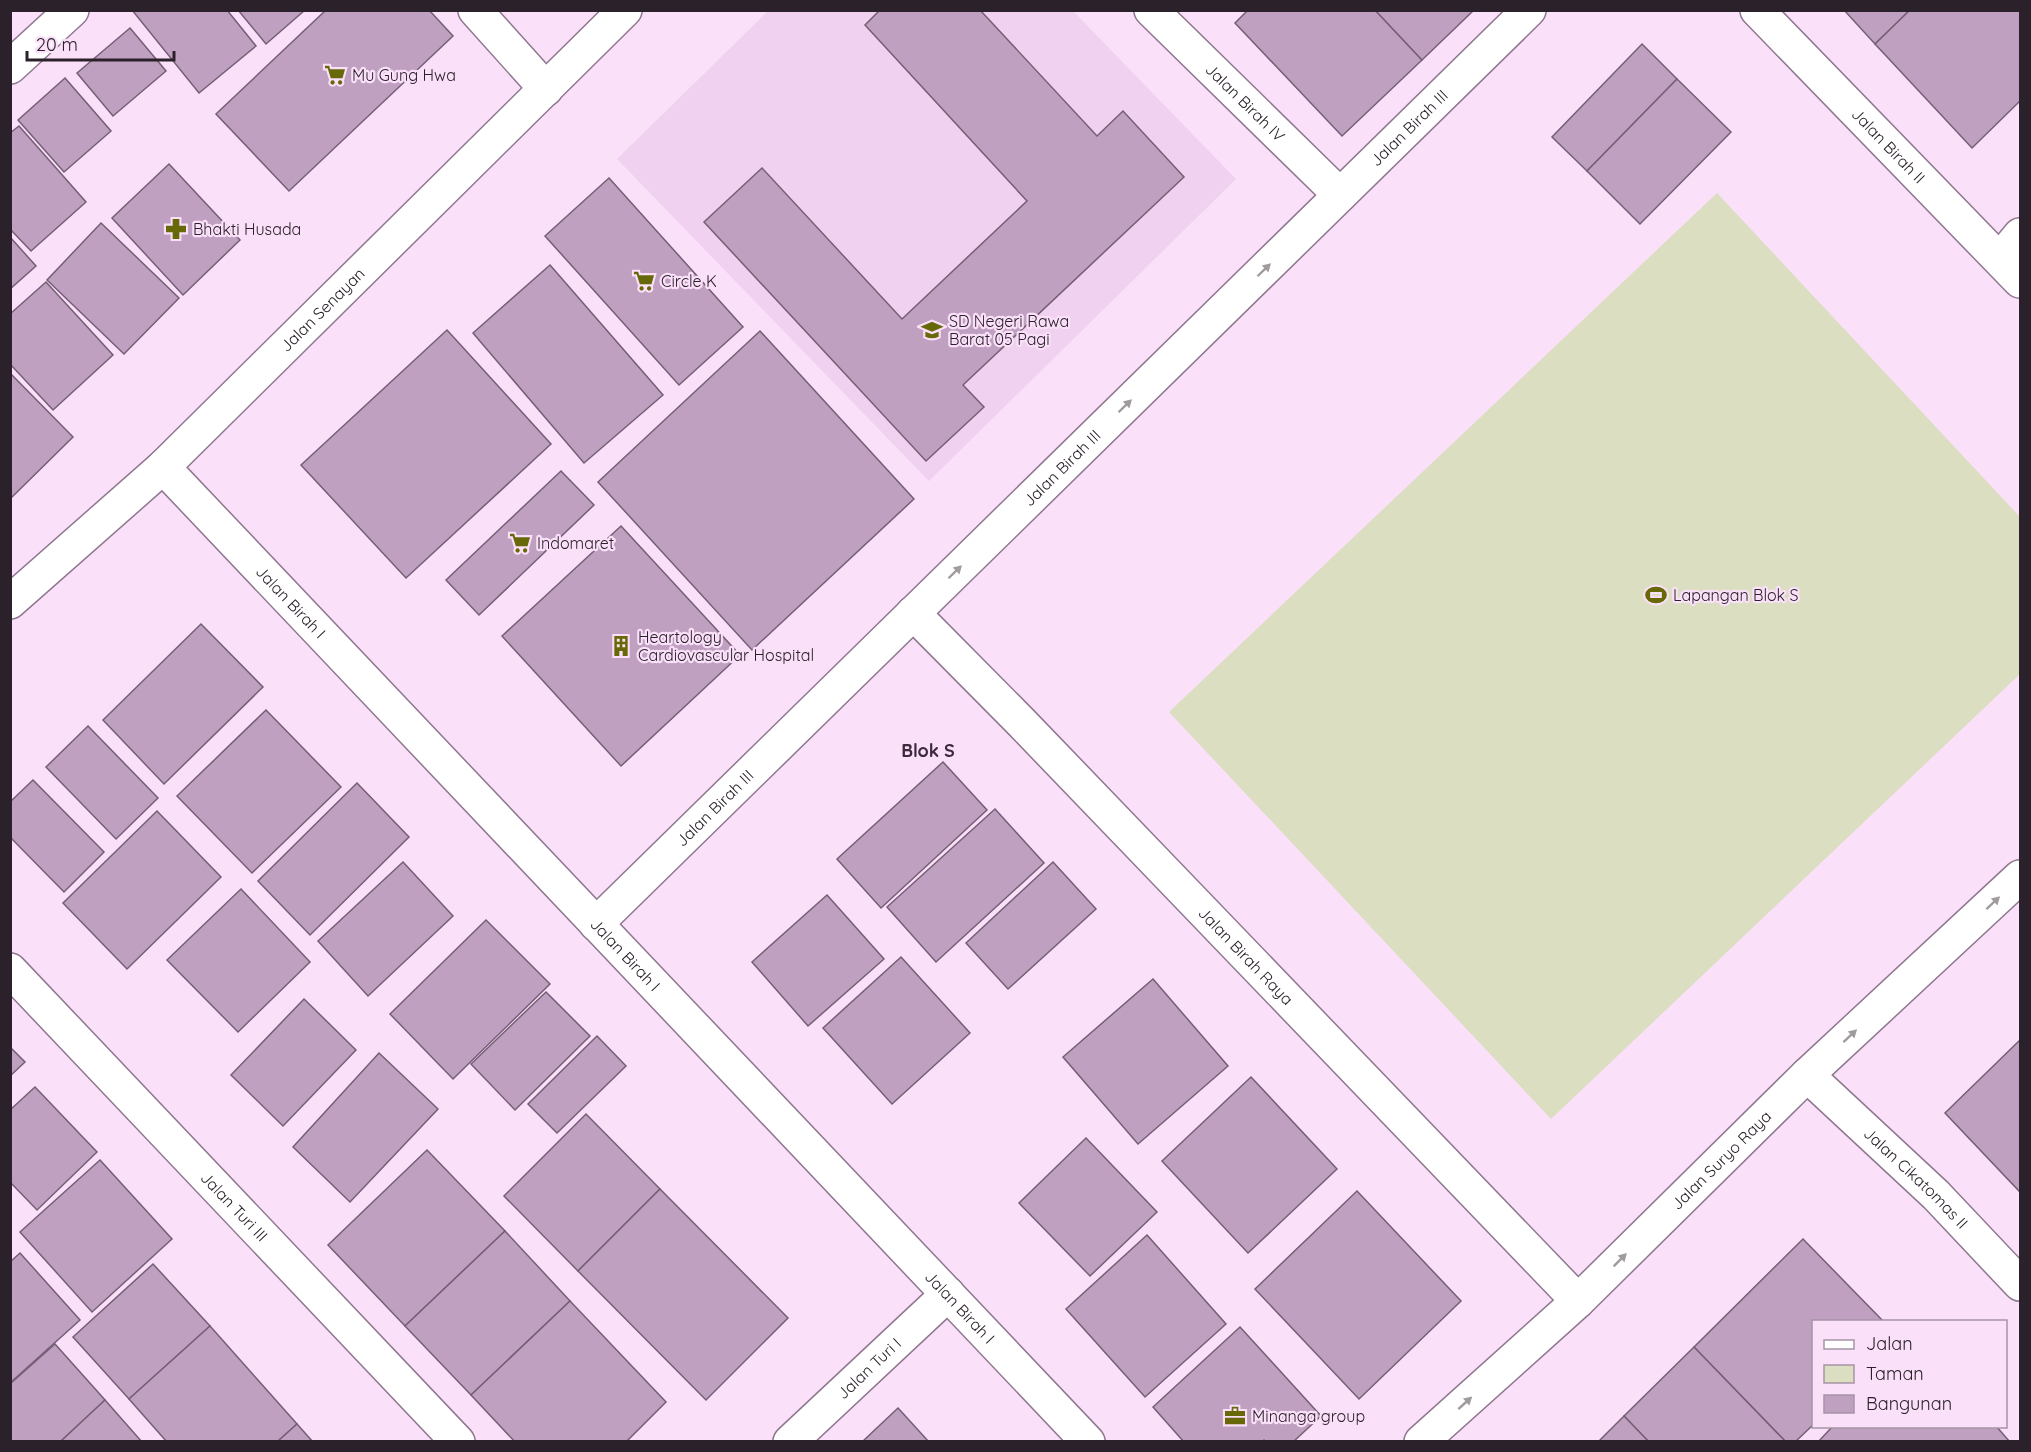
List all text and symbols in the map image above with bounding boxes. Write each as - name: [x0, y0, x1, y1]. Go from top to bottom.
- scale bar: [27, 24, 174, 62]
- text: 20 m: [36, 33, 78, 56]
- street label: Jalan Birah IV: [1201, 59, 1290, 146]
- supermarket icon: Mu Gung Hwa: [323, 63, 347, 87]
- place label: Mu Gung Hwa: [352, 65, 456, 85]
- street label: Jalan Birah III: [1366, 85, 1452, 170]
- street label: Jalan Birah II: [1848, 104, 1930, 187]
- pharmacy icon: Bhakti Husada: [164, 217, 188, 241]
- place label: Bhakti Husada: [193, 219, 301, 239]
- street label: Jalan Senayan: [276, 263, 369, 356]
- one-way arrow: [1256, 263, 1271, 277]
- supermarket icon: Circle K: [632, 269, 656, 293]
- place label: Circle K: [661, 271, 717, 291]
- place label: SD Negeri Rawa Barat 05 Pagi: [949, 311, 1069, 349]
- school or university icon: SD Negeri Rawa Barat 05 Pagi: [920, 318, 944, 342]
- one-way arrow: [1117, 400, 1131, 414]
- street label: Jalan Birah III: [1019, 425, 1105, 510]
- supermarket icon: Indomaret: [508, 531, 532, 555]
- place label: Indomaret: [537, 533, 614, 553]
- street label: Jalan Birah I: [252, 561, 330, 643]
- one-way arrow: [948, 566, 962, 580]
- sports icon: Lapangan Blok S: [1644, 583, 1668, 607]
- place label: Lapangan Blok S: [1673, 585, 1799, 605]
- place label: Heartology Cardiovascular Hospital: [638, 627, 814, 665]
- building icon: Heartology Cardiovascular Hospital: [609, 634, 633, 658]
- district label: Blok S: [901, 739, 955, 762]
- street label: Jalan Birah III: [672, 765, 758, 850]
- one-way arrow: [1985, 897, 2000, 910]
- street label: Jalan Birah Raya: [1194, 903, 1298, 1009]
- street label: Jalan Birah I: [586, 914, 665, 995]
- one-way arrow: [1843, 1029, 1857, 1043]
- street label: Jalan Suryo Raya: [1667, 1106, 1775, 1213]
- street label: Jalan Cikatomas II: [1860, 1123, 1972, 1233]
- street label: Jalan Turi III: [197, 1167, 272, 1246]
- one-way arrow: [1612, 1254, 1626, 1268]
- street label: Jalan Birah I: [921, 1267, 999, 1348]
- legend: [1812, 1320, 2007, 1428]
- text: Jalan: [1866, 1332, 1913, 1355]
- street label: Jalan Turi I: [833, 1333, 905, 1403]
- text: Taman: [1866, 1362, 1924, 1385]
- text: Bangunan: [1866, 1392, 1952, 1415]
- one-way arrow: [1457, 1397, 1472, 1410]
- office icon: Minanga group: [1223, 1404, 1247, 1428]
- place label: Minanga group: [1252, 1406, 1365, 1426]

